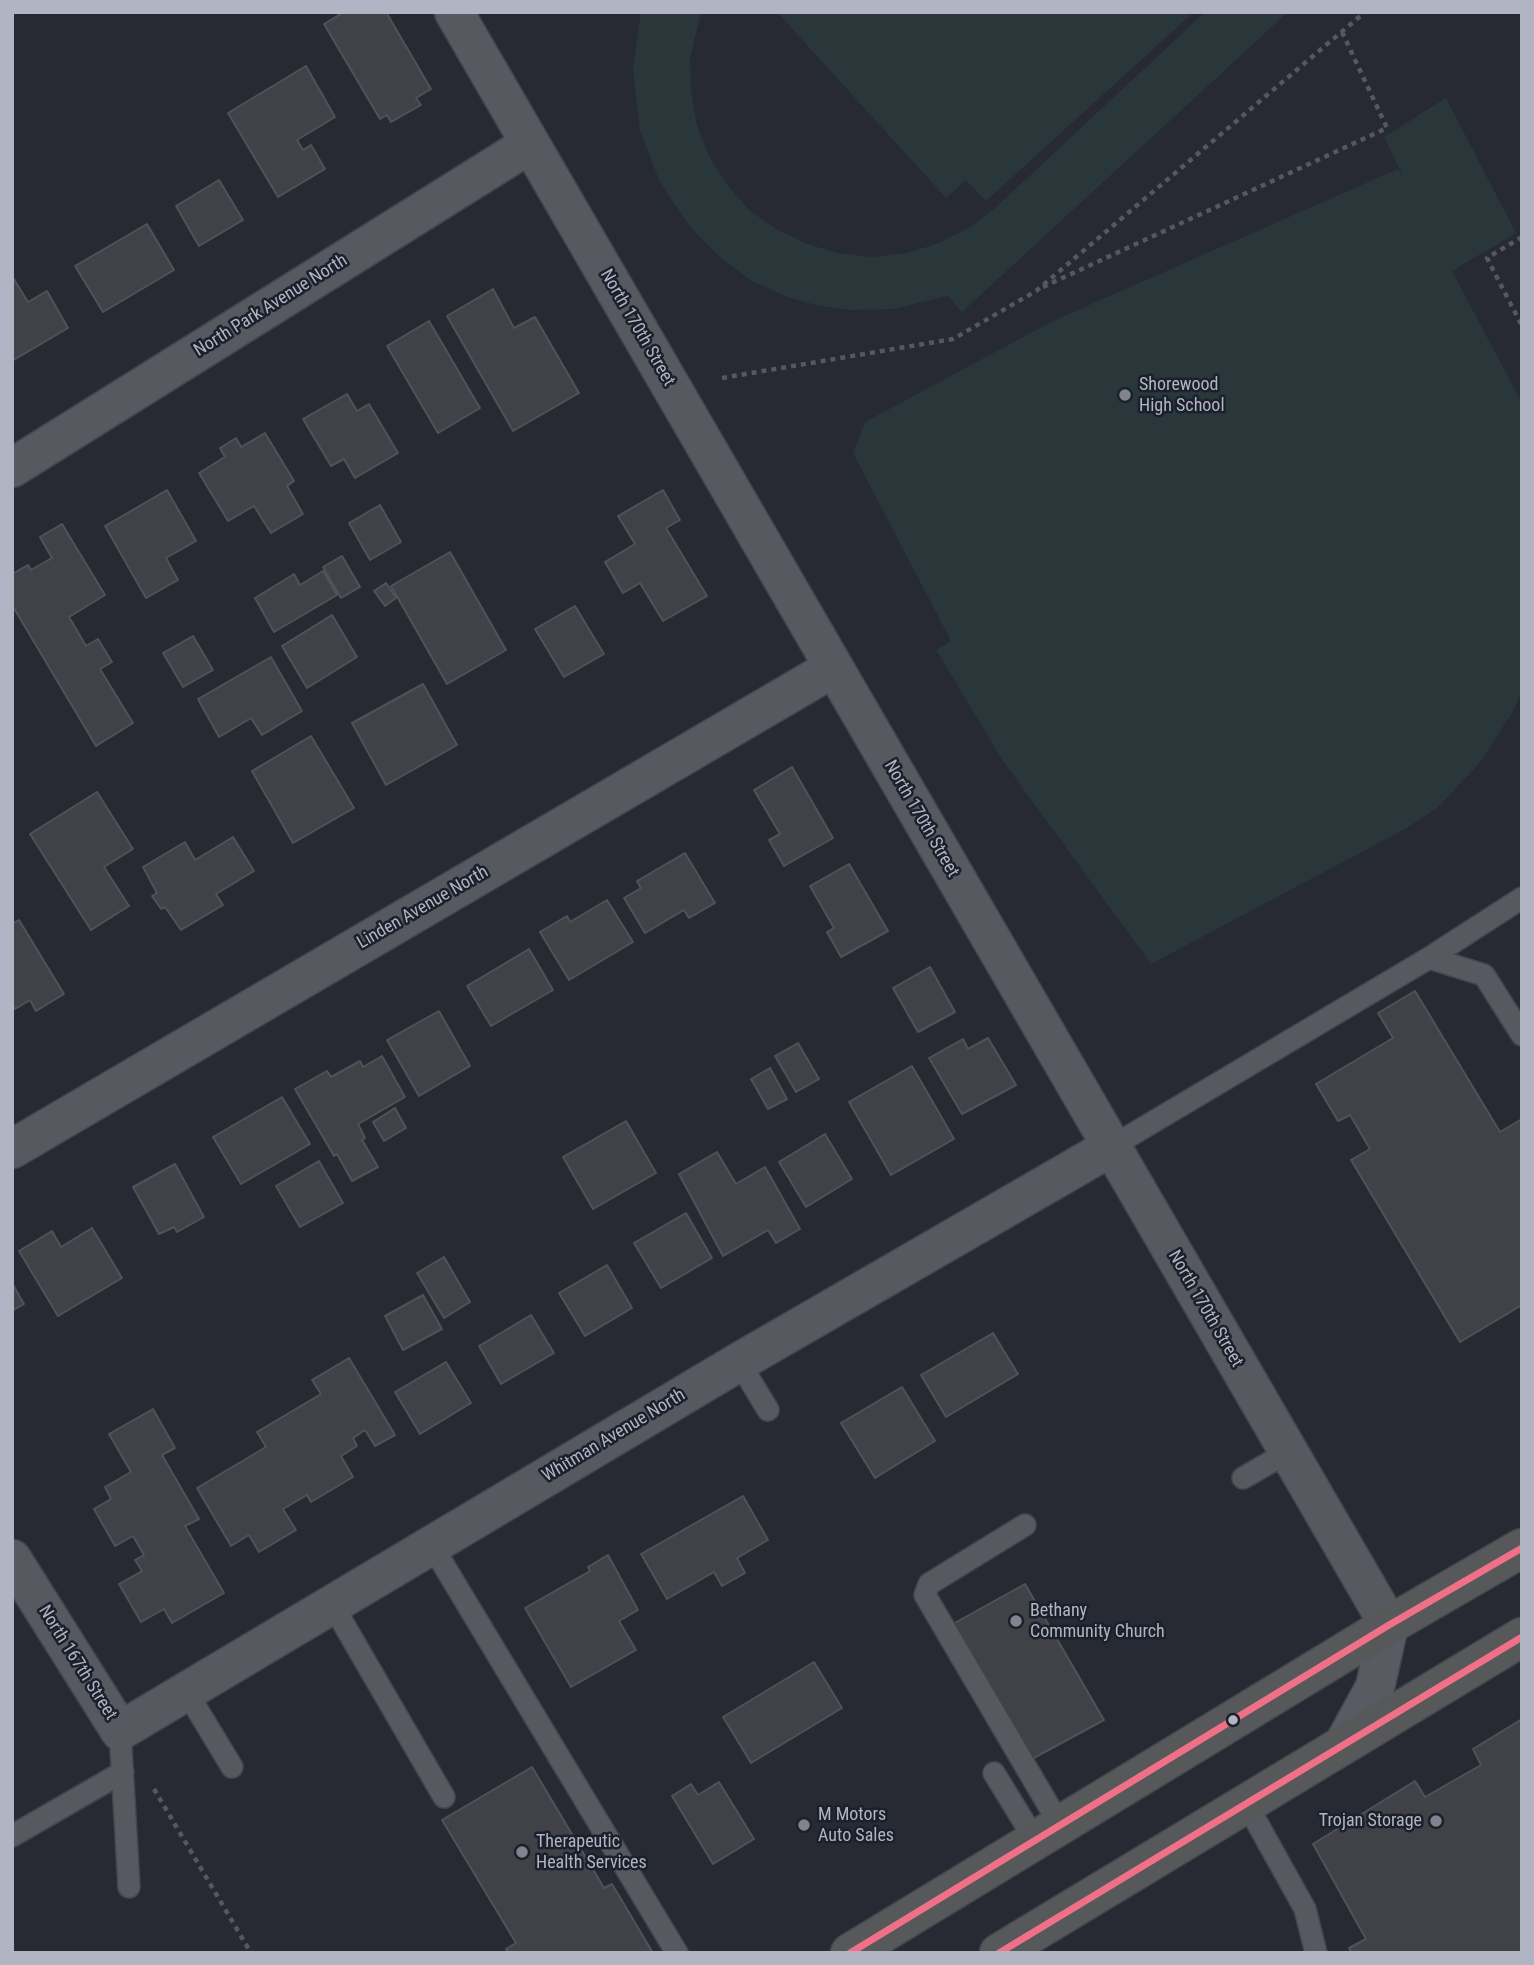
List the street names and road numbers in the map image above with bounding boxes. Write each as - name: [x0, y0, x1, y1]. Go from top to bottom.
- street label: North Park Avenue North: [190, 250, 352, 362]
- street label: North 170th Street: [595, 266, 679, 390]
- street label: North 170th Street: [879, 757, 963, 881]
- street label: Linden Avenue North: [354, 862, 492, 954]
- street label: North 170th Street: [1163, 1247, 1247, 1371]
- street label: Whitman Avenue North: [539, 1385, 689, 1487]
- street label: North 167th Street: [33, 1602, 121, 1724]

